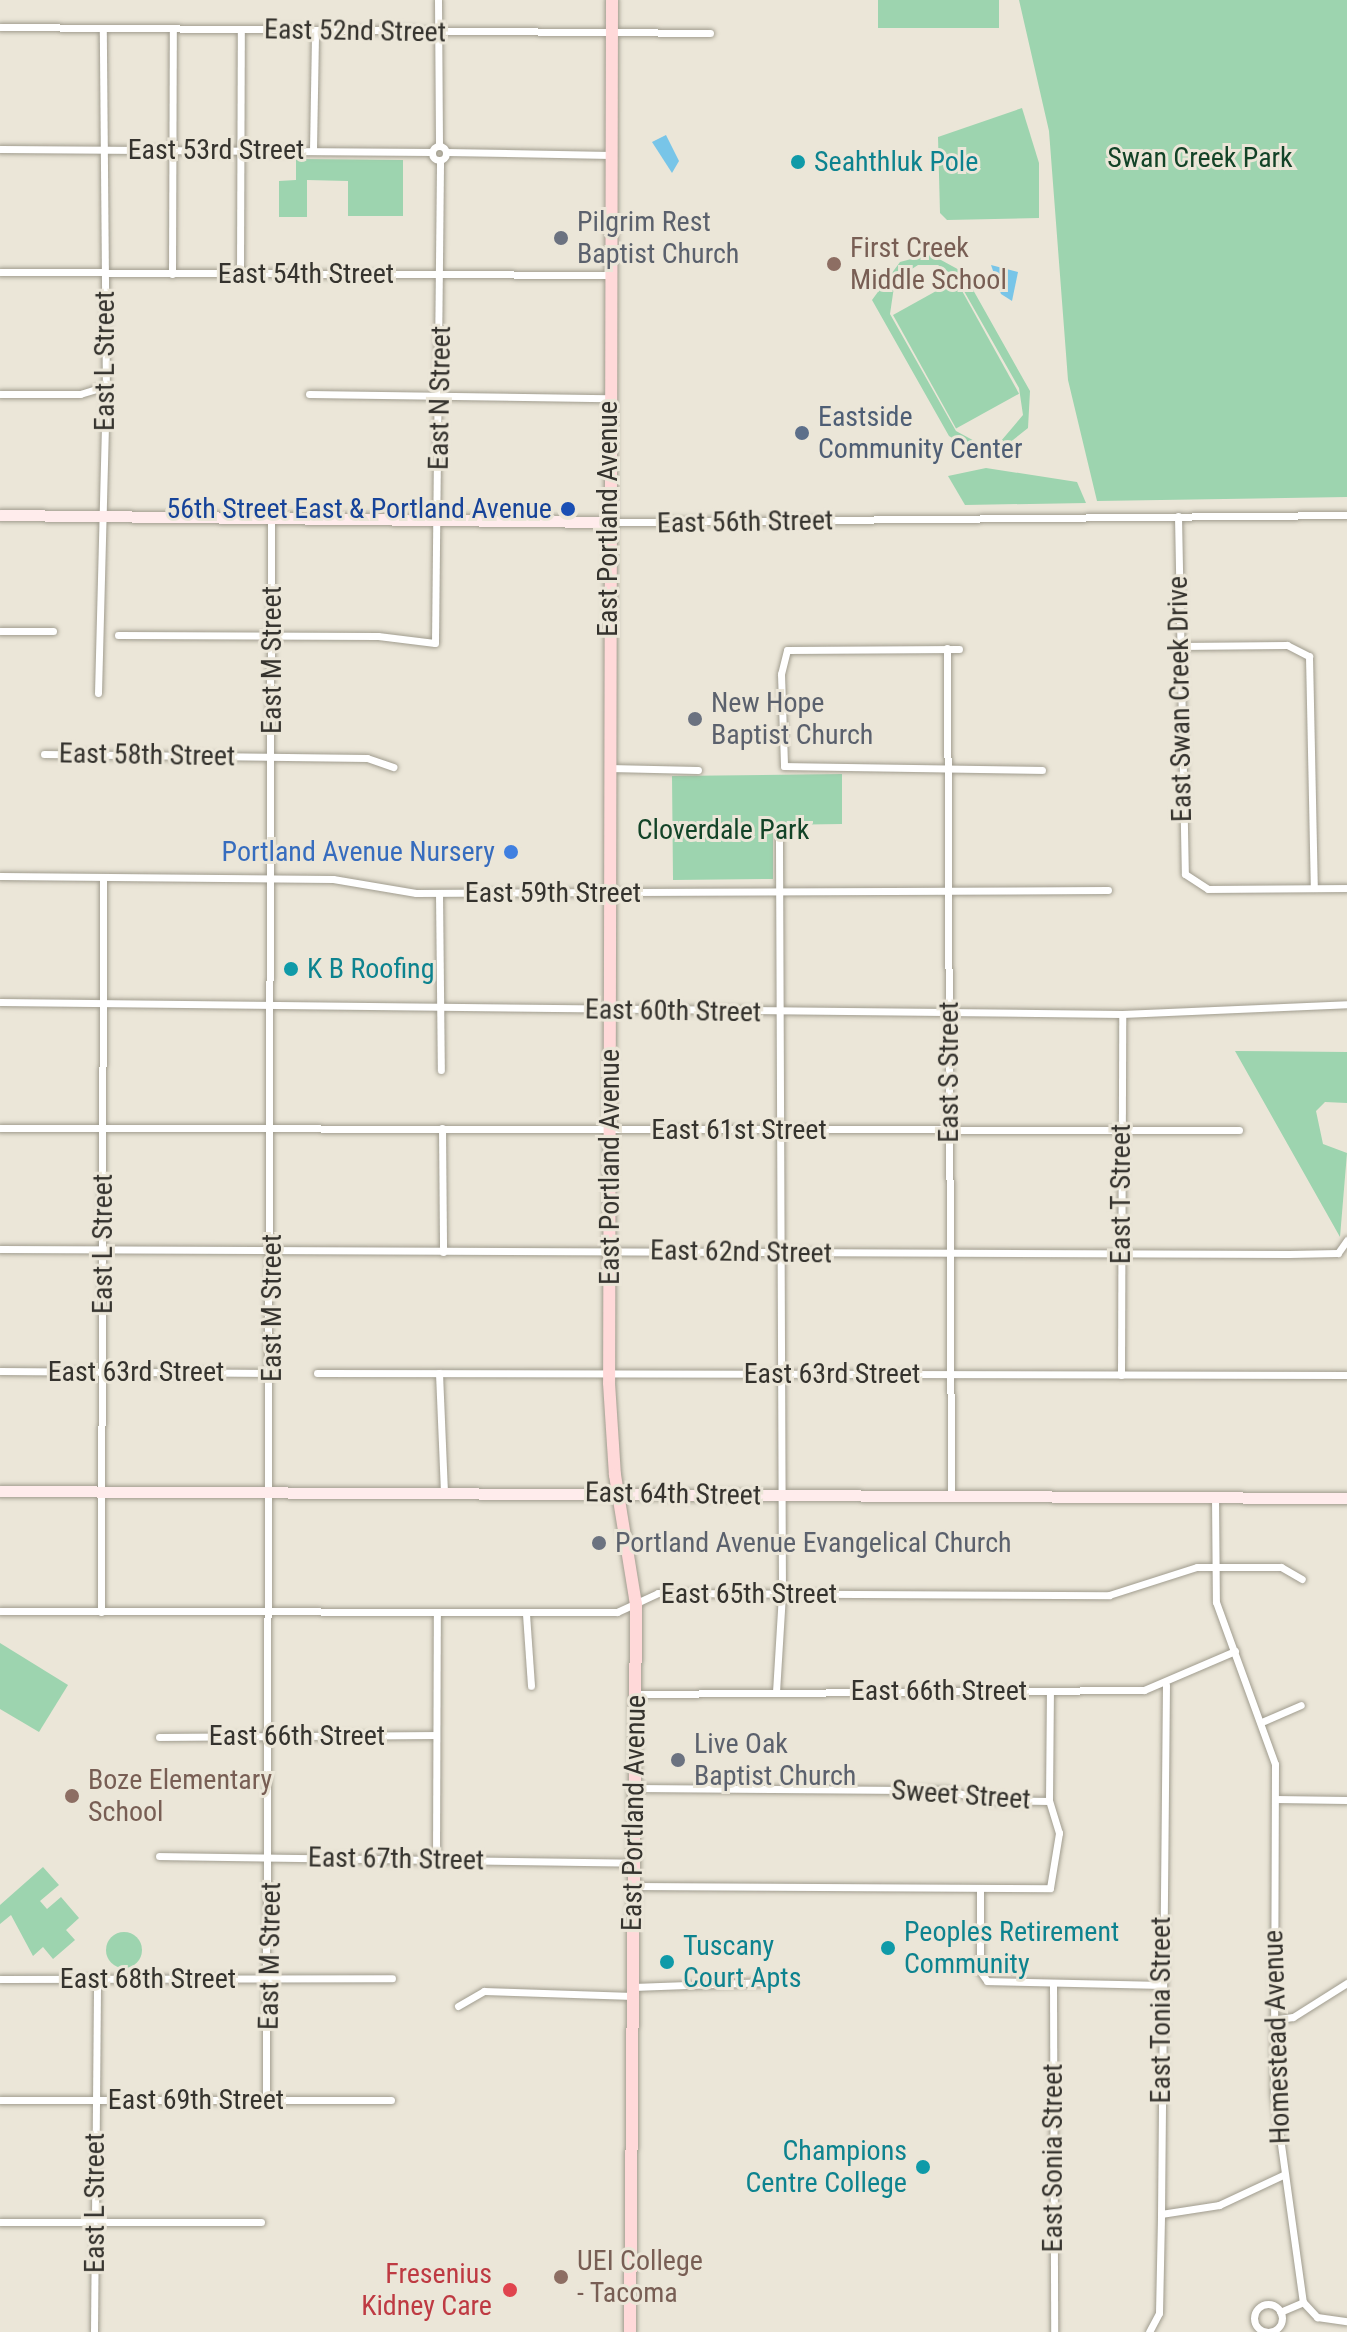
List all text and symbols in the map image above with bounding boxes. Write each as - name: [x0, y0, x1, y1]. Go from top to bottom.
- street label: East 52nd Street: [264, 13, 446, 49]
- street label: East 53rd Street: [128, 133, 304, 167]
- park label: Swan Creek Park: [1107, 141, 1293, 175]
- place label: Seahthluk Pole: [814, 145, 978, 179]
- marker: Seahthluk Pole: [789, 153, 807, 171]
- place label: Pilgrim Rest Baptist Church: [577, 205, 739, 271]
- marker: Pilgrim Rest Baptist Church: [552, 229, 570, 247]
- place label: First Creek Middle School: [850, 231, 1007, 297]
- marker: First Creek Middle School: [825, 255, 843, 273]
- street label: East 54th Street: [218, 257, 394, 291]
- street label: East L Street: [88, 291, 122, 431]
- street label: East N Street: [422, 326, 458, 470]
- place label: Eastside Community Center: [818, 400, 1022, 466]
- street label: East Portland Avenue: [591, 401, 625, 637]
- marker: Eastside Community Center: [793, 424, 811, 442]
- place label: 56th Street East & Portland Avenue: [166, 492, 552, 526]
- marker: 56th Street East & Portland Avenue: [559, 500, 577, 518]
- street label: East 56th Street: [657, 504, 833, 540]
- street label: East Swan Creek Drive: [1161, 576, 1199, 822]
- street label: East M Street: [255, 586, 289, 734]
- place label: New Hope Baptist Church: [711, 686, 873, 752]
- marker: New Hope Baptist Church: [686, 710, 704, 728]
- street label: East 58th Street: [59, 737, 235, 773]
- park label: Cloverdale Park: [637, 813, 809, 847]
- place label: Portland Avenue Nursery: [222, 835, 495, 869]
- marker: Portland Avenue Nursery: [502, 843, 520, 861]
- street label: East 59th Street: [465, 876, 641, 910]
- place label: K B Roofing: [307, 952, 434, 986]
- marker: K B Roofing: [282, 960, 300, 978]
- street label: East 60th Street: [585, 993, 761, 1029]
- street label: East S Street: [932, 1001, 966, 1143]
- street label: East Portland Avenue: [593, 1049, 627, 1285]
- street label: East 61st Street: [651, 1113, 827, 1147]
- street label: East T Street: [1104, 1123, 1138, 1265]
- street label: East L Street: [86, 1174, 120, 1314]
- street label: East M Street: [255, 1234, 289, 1382]
- street label: East 62nd Street: [650, 1234, 832, 1270]
- street label: East 63rd Street: [48, 1355, 224, 1389]
- street label: East 63rd Street: [744, 1357, 920, 1391]
- street label: East 64th Street: [585, 1476, 761, 1512]
- place label: Portland Avenue Evangelical Church: [615, 1526, 1012, 1560]
- marker: Portland Avenue Evangelical Church: [590, 1534, 608, 1552]
- street label: East 65th Street: [661, 1577, 837, 1611]
- street label: East 66th Street: [851, 1674, 1027, 1708]
- street label: East Portland Avenue: [615, 1695, 653, 1931]
- street label: East 66th Street: [209, 1719, 385, 1753]
- place label: Live Oak Baptist Church: [694, 1727, 856, 1793]
- marker: Live Oak Baptist Church: [669, 1751, 687, 1769]
- place label: Boze Elementary School: [88, 1763, 272, 1829]
- street label: Sweet Street: [890, 1773, 1032, 1817]
- marker: Boze Elementary School: [63, 1787, 81, 1805]
- street label: East 67th Street: [308, 1841, 484, 1877]
- street label: East M Street: [252, 1882, 288, 2030]
- place label: Peoples Retirement Community: [904, 1915, 1119, 1981]
- street label: East Tonia Street: [1144, 1916, 1178, 2104]
- place label: Tuscany Court Apts: [683, 1929, 801, 1995]
- street label: Homestead Avenue: [1256, 1929, 1298, 2145]
- marker: Peoples Retirement Community: [879, 1939, 897, 1957]
- marker: Tuscany Court Apts: [658, 1953, 676, 1971]
- street label: East 68th Street: [60, 1962, 236, 1996]
- street label: East Sonia Street: [1036, 2064, 1070, 2252]
- street label: East 69th Street: [108, 2083, 284, 2117]
- street label: East L Street: [78, 2133, 112, 2273]
- place label: Champions Centre College: [745, 2134, 907, 2200]
- marker: Champions Centre College: [914, 2158, 932, 2176]
- place label: UEI College - Tacoma: [577, 2244, 703, 2310]
- place label: Fresenius Kidney Care: [361, 2257, 492, 2323]
- marker: UEI College - Tacoma: [552, 2268, 570, 2286]
- marker: Fresenius Kidney Care: [499, 2279, 521, 2301]

